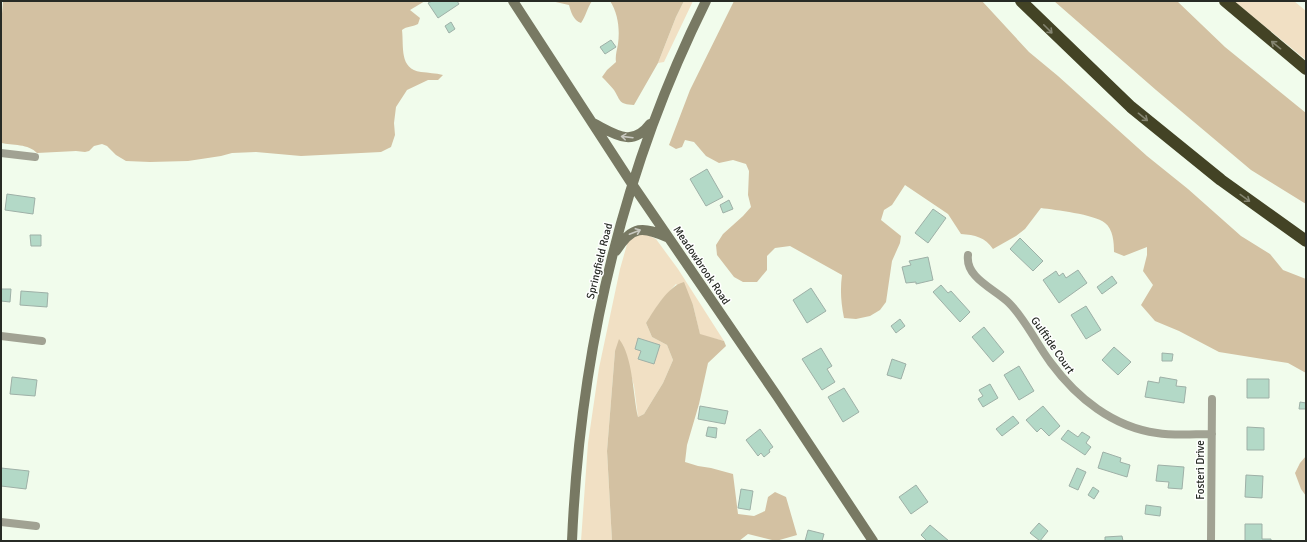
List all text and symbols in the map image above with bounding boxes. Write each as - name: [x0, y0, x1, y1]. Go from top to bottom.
- one-way arrow: [1043, 24, 1053, 33]
- one-way arrow: [1270, 40, 1281, 49]
- one-way arrow: [1138, 113, 1149, 122]
- one-way arrow: [621, 133, 634, 140]
- one-way arrow: [1240, 193, 1251, 202]
- street label: Springfield Road: [584, 222, 615, 300]
- street label: Meadowbrook Road: [671, 224, 733, 307]
- one-way arrow: [629, 228, 641, 236]
- street label: Gulftide Court: [1028, 314, 1077, 376]
- street label: Fosteri Drive: [1194, 440, 1207, 500]

